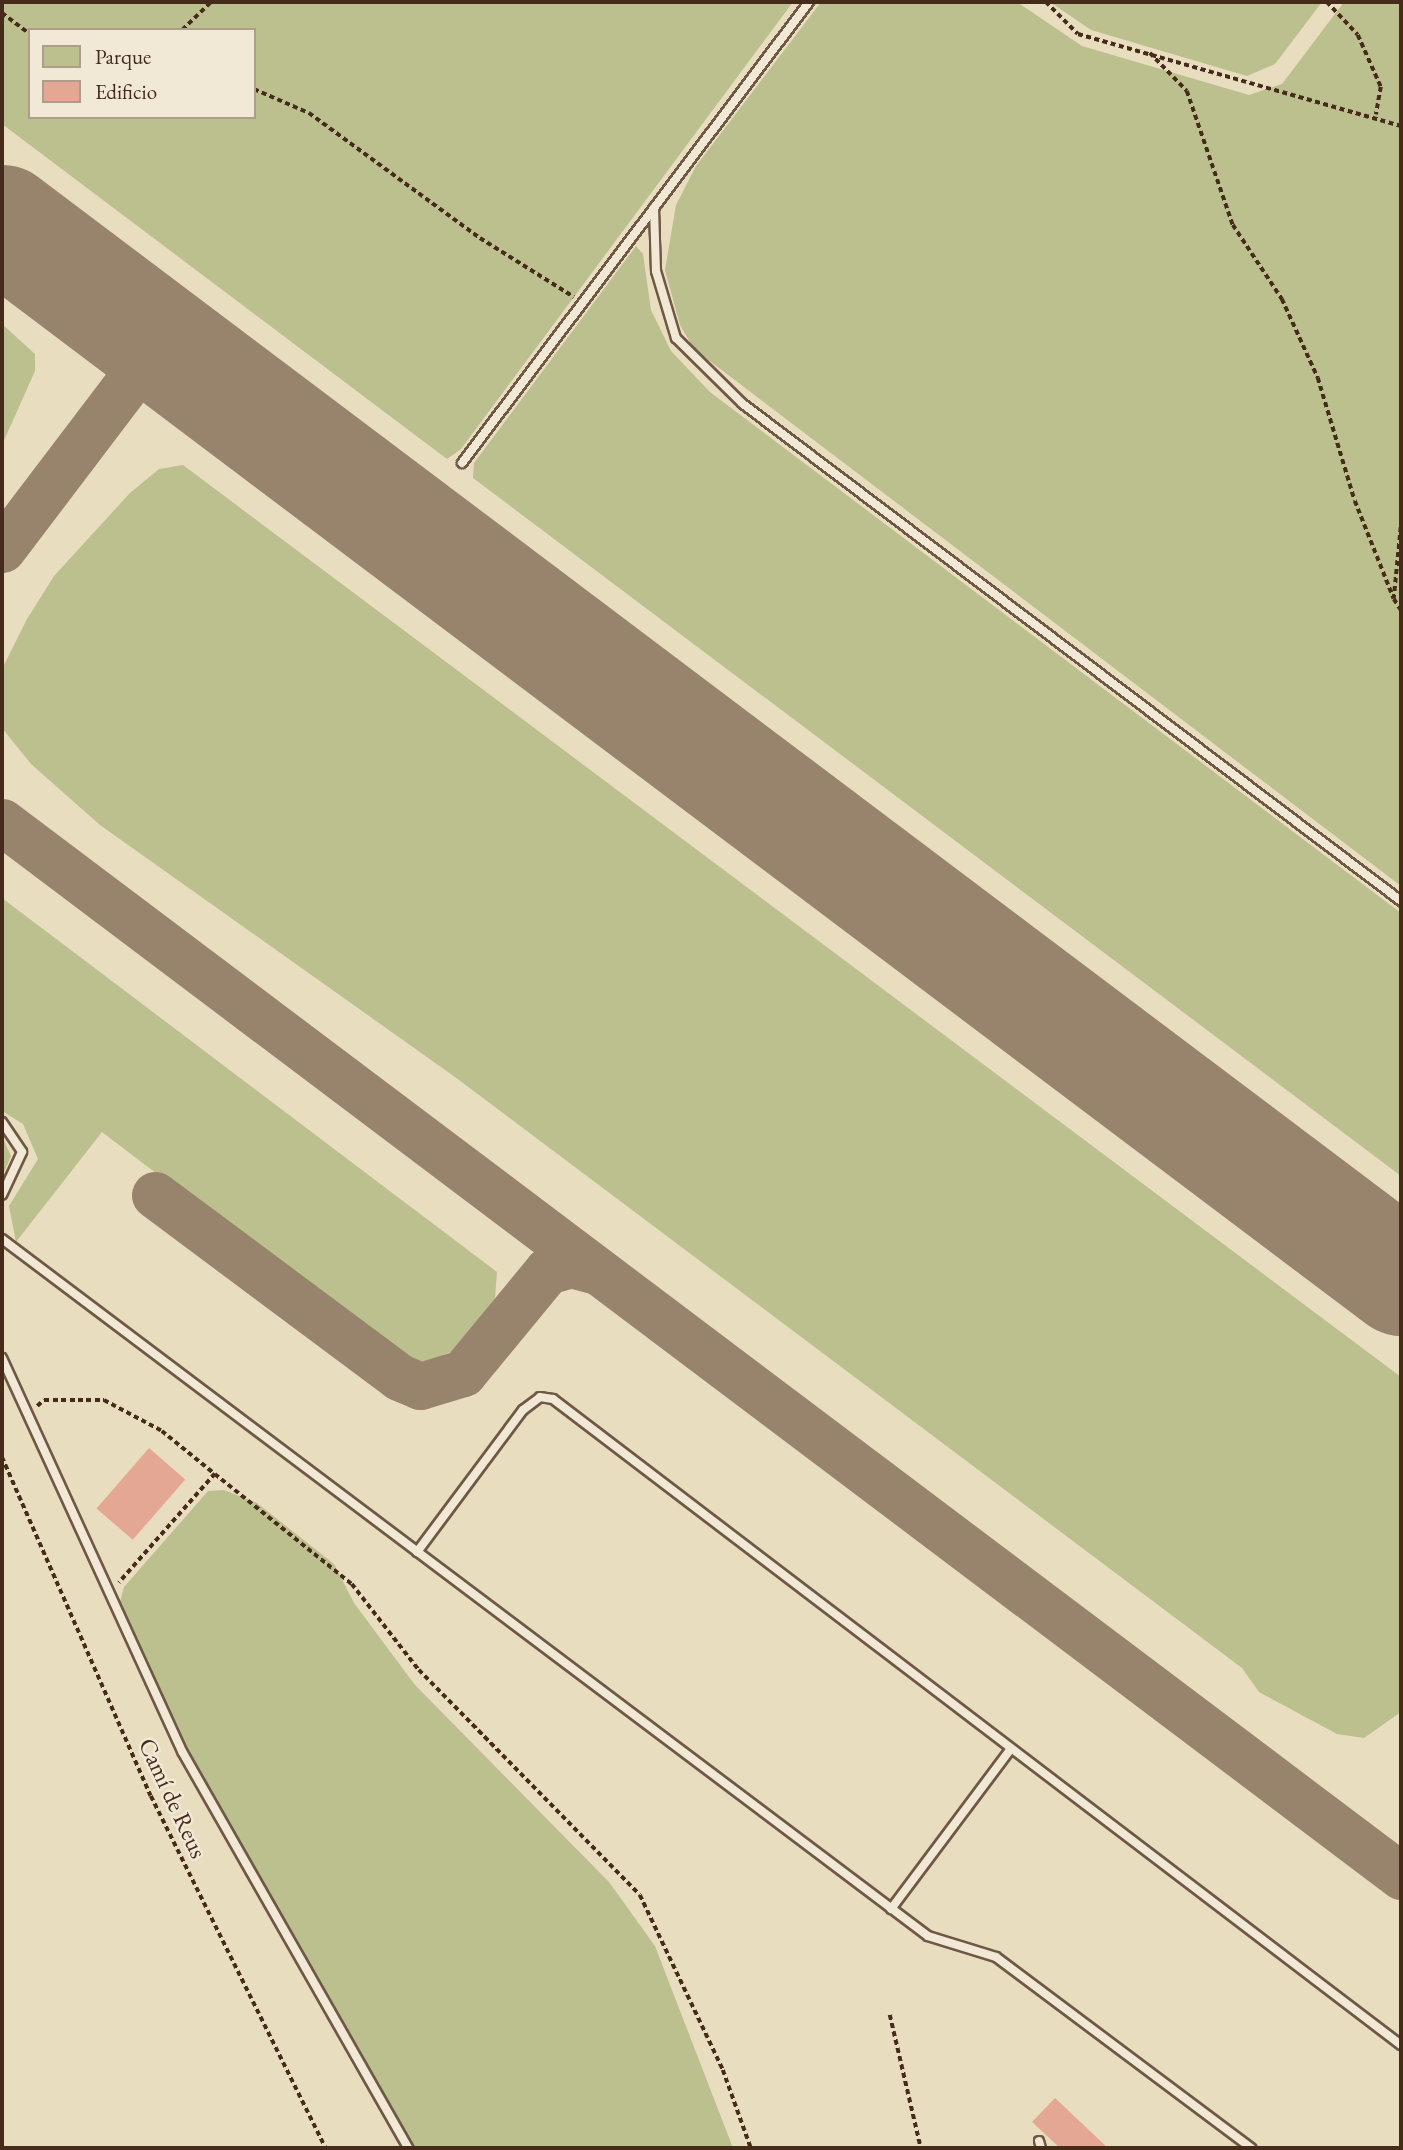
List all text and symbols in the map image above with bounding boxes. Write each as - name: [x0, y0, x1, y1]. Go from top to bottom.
- legend: [28, 28, 256, 119]
- text: Parque: [95, 43, 151, 70]
- text: Edificio: [95, 78, 157, 105]
- street label: Camí de Reus: [133, 1733, 213, 1863]

